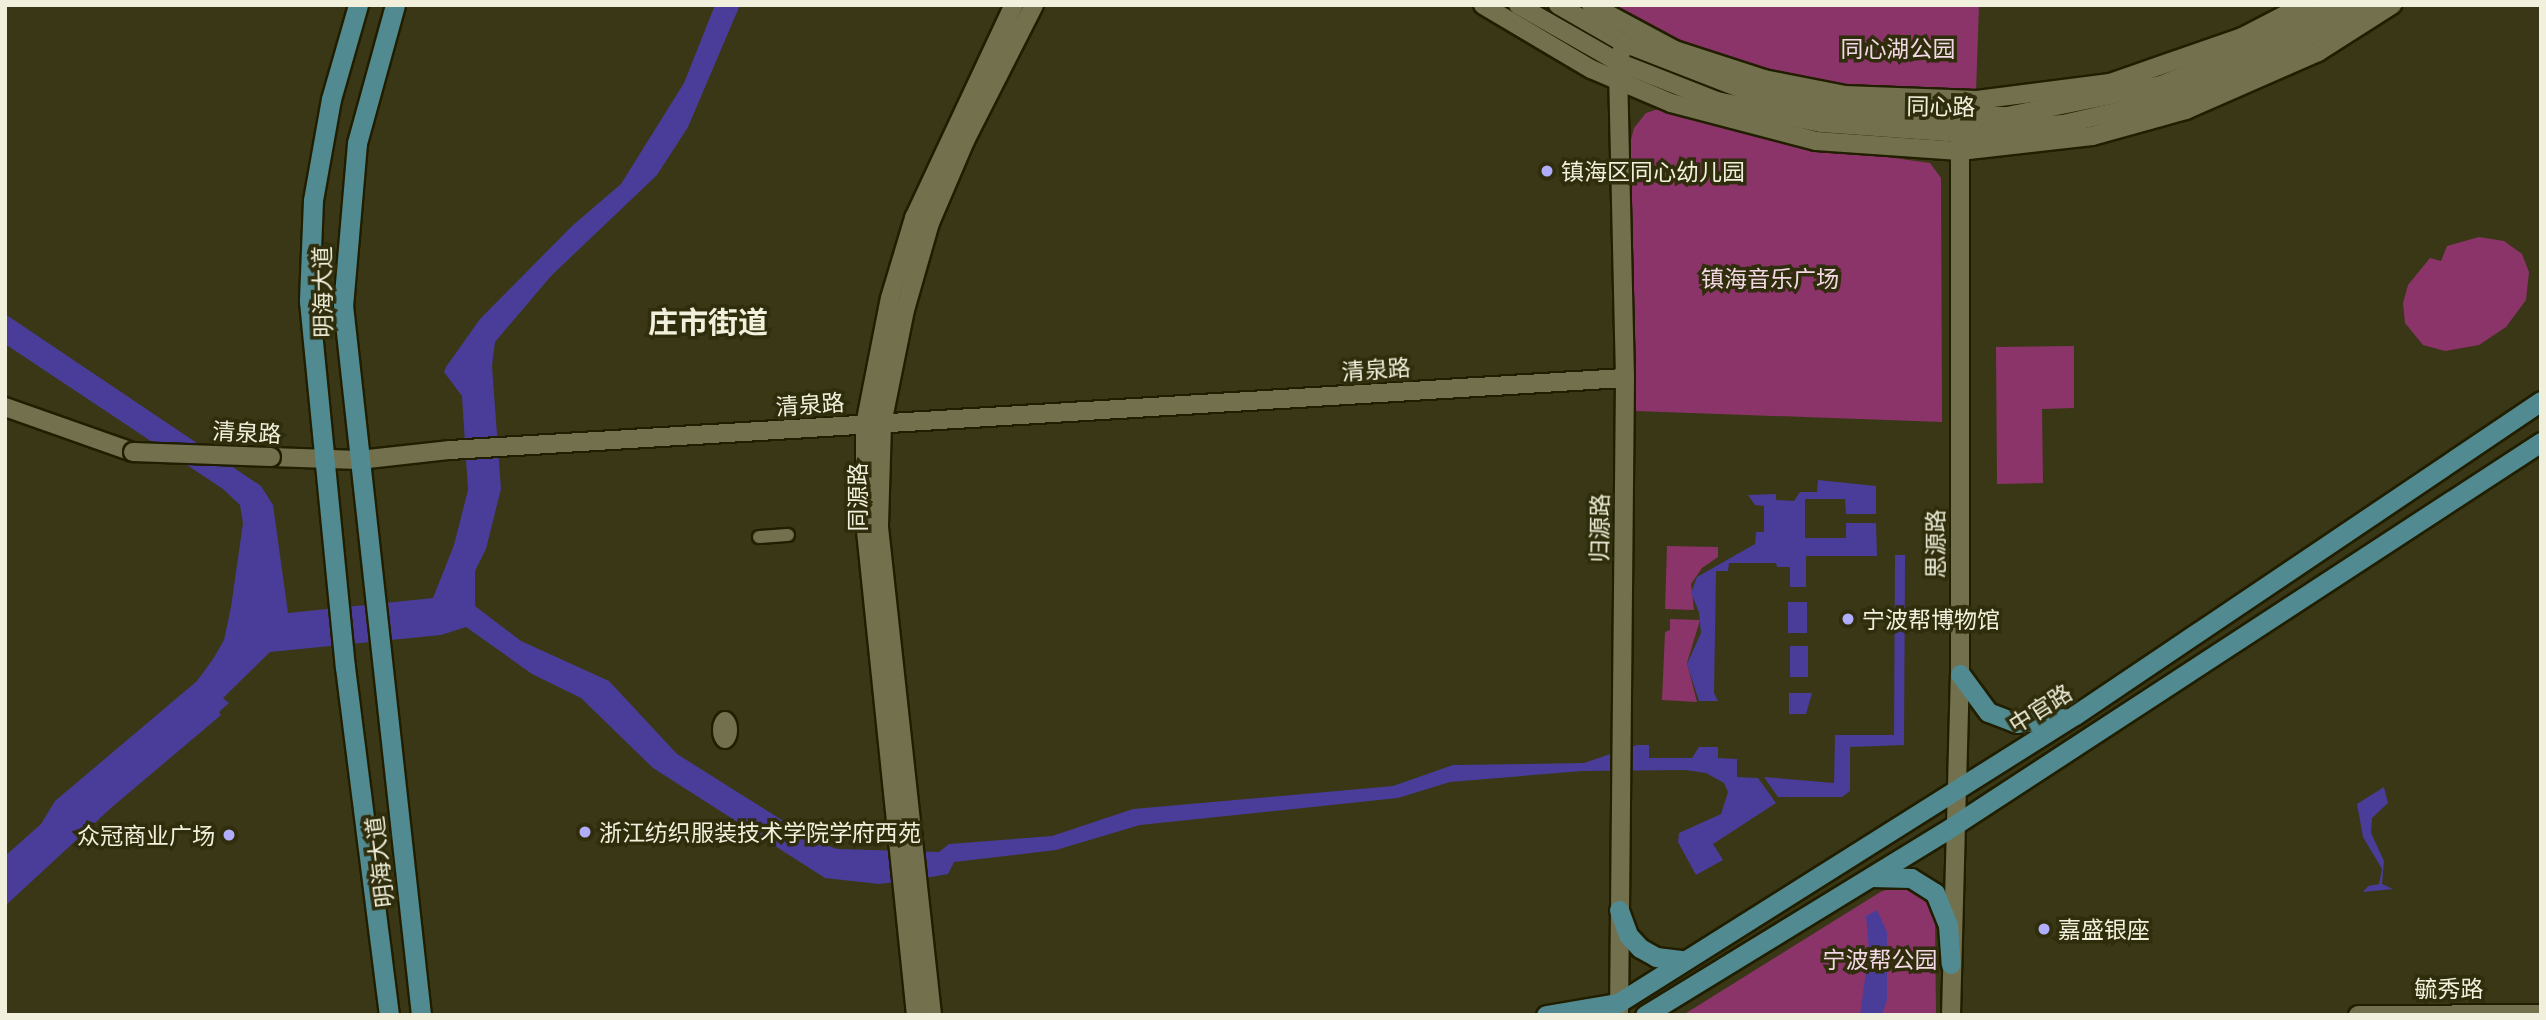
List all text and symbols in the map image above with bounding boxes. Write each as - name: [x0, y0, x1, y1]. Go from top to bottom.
- park label: 同心湖公园: [1841, 34, 1955, 62]
- street label: 同心路: [1906, 92, 1976, 120]
- place label: 镇海区同心幼儿园: [1561, 157, 1745, 185]
- marker: 镇海区同心幼儿园: [1539, 163, 1555, 179]
- street label: 明海大道: [307, 246, 337, 338]
- park label: 镇海音乐广场: [1701, 264, 1839, 292]
- district label: 庄市街道: [648, 303, 768, 339]
- street label: 清泉路: [1341, 353, 1411, 385]
- street label: 清泉路: [775, 388, 845, 420]
- street label: 清泉路: [212, 416, 282, 448]
- street label: 同源路: [843, 463, 871, 531]
- street label: 归源路: [1585, 493, 1613, 563]
- street label: 思源路: [1921, 510, 1949, 578]
- place label: 宁波帮博物馆: [1862, 605, 2000, 633]
- marker: 宁波帮博物馆: [1840, 611, 1856, 627]
- street label: 中官路: [2003, 678, 2077, 738]
- street label: 明海大道: [360, 815, 398, 909]
- place label: 浙江纺织服装技术学院学府西苑: [599, 818, 921, 846]
- place label: 众冠商业广场: [77, 821, 215, 849]
- marker: 浙江纺织服装技术学院学府西苑: [577, 824, 593, 840]
- marker: 众冠商业广场: [221, 827, 237, 843]
- place label: 嘉盛银座: [2058, 915, 2150, 943]
- marker: 嘉盛银座: [2036, 921, 2052, 937]
- park label: 宁波帮公园: [1823, 945, 1937, 973]
- street label: 毓秀路: [2415, 974, 2483, 1002]

